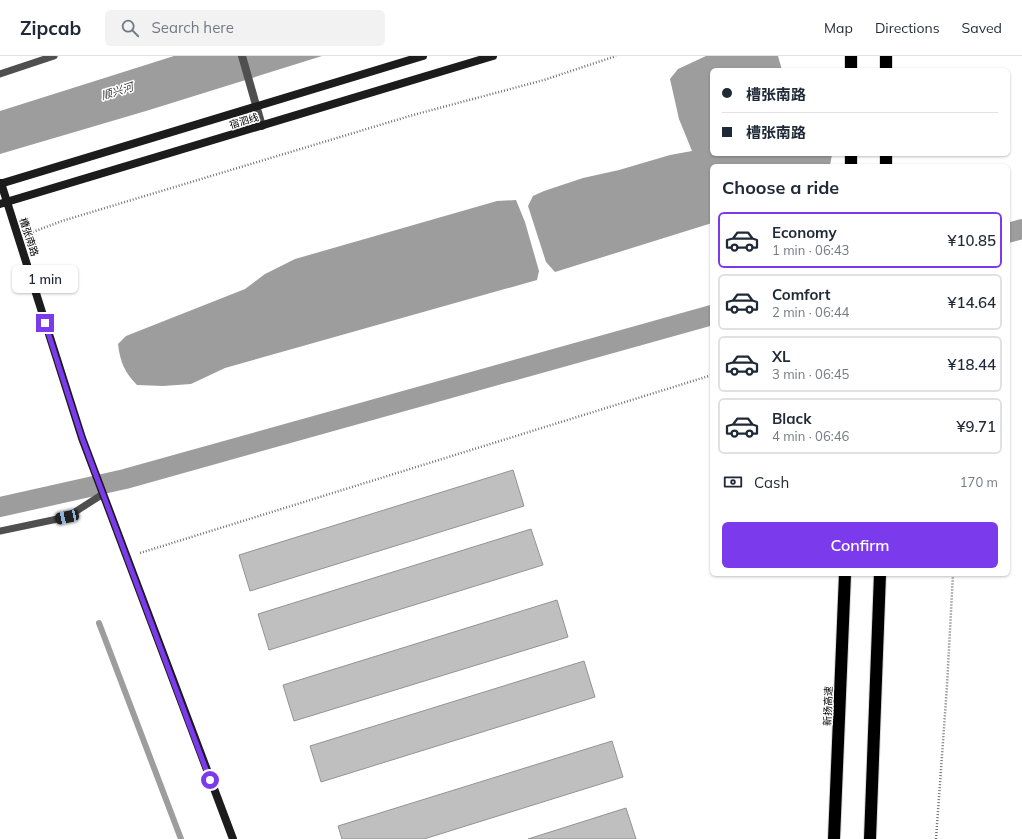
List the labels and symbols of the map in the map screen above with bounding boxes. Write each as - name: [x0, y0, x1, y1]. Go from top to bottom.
- water label: 顺兴河: [99, 79, 137, 103]
- street label: 宿泗线: [228, 110, 260, 132]
- street label: 槽张南路: [17, 216, 41, 258]
- callout: 1 min: [12, 265, 78, 293]
- route end: [36, 314, 54, 332]
- car: [54, 509, 80, 525]
- street label: 新扬高速: [821, 686, 835, 726]
- route start: [201, 771, 219, 789]

